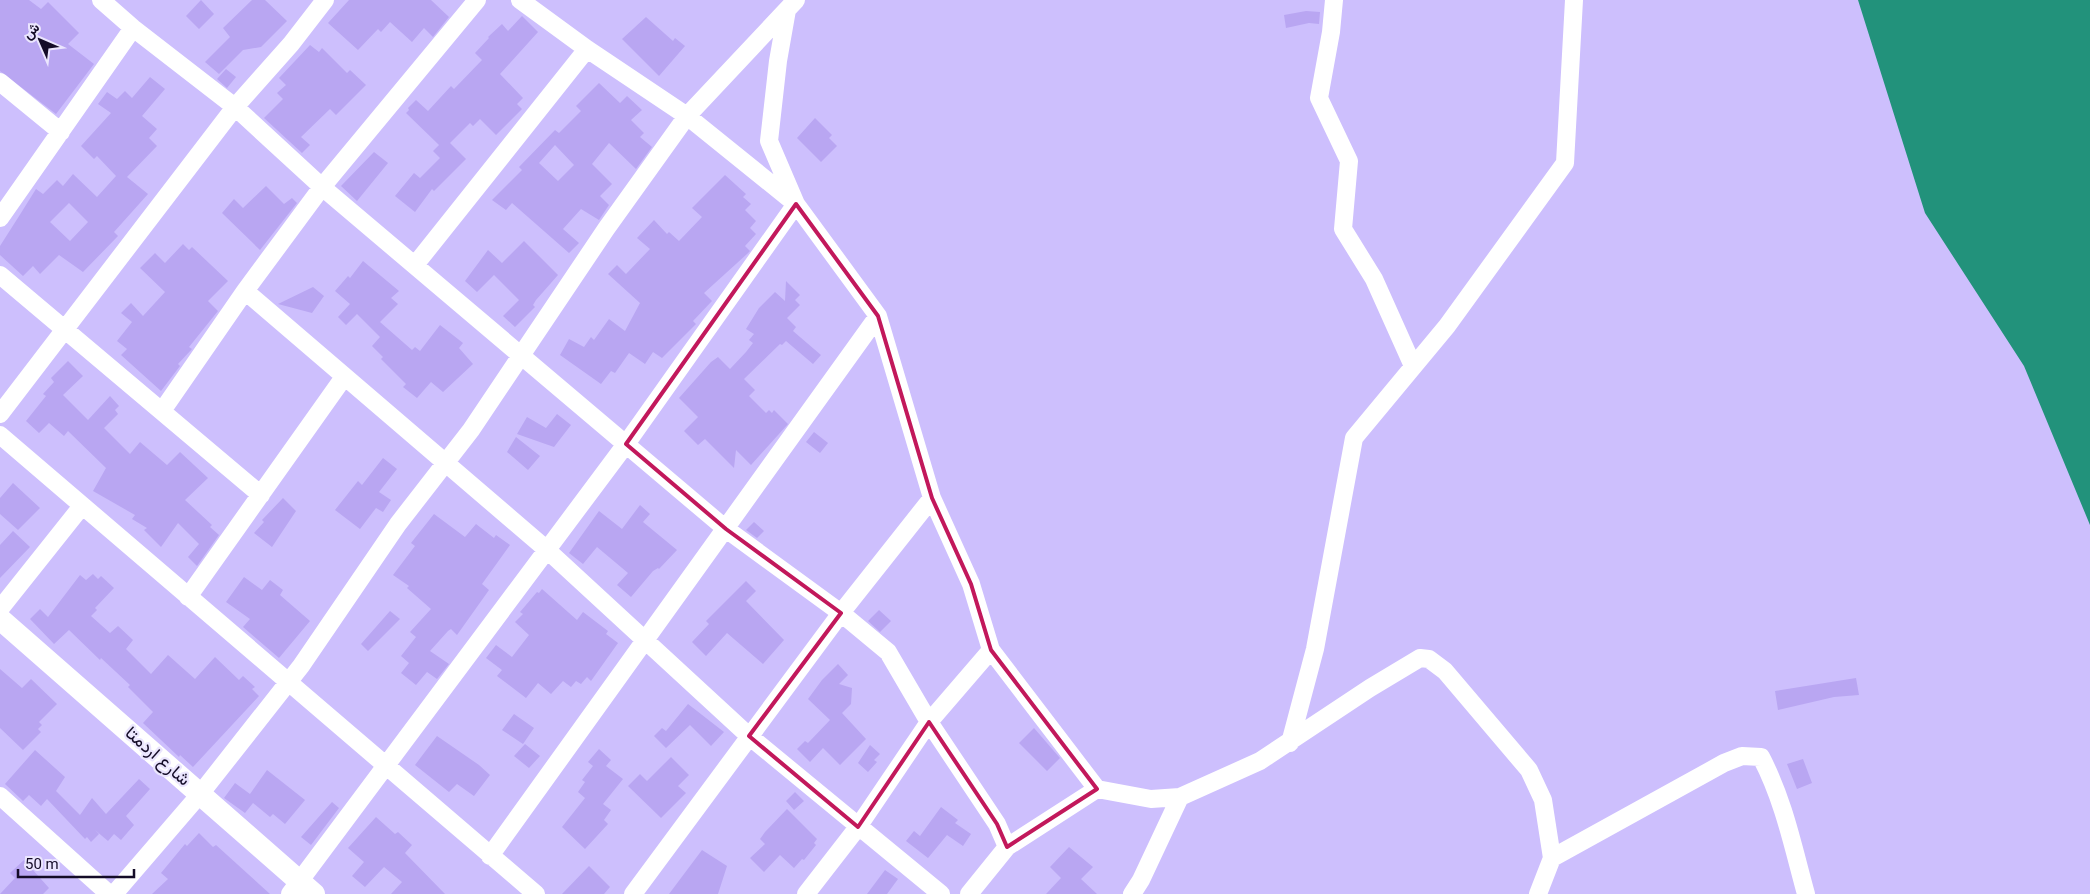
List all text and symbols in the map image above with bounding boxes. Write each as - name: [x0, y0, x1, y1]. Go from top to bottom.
- north arrow: [15, 15, 65, 65]
- text: ش: [19, 19, 43, 43]
- street label: شارع اردمتا: [120, 722, 195, 791]
- scale bar: [18, 846, 134, 878]
- text: 50 m: [25, 855, 59, 873]

